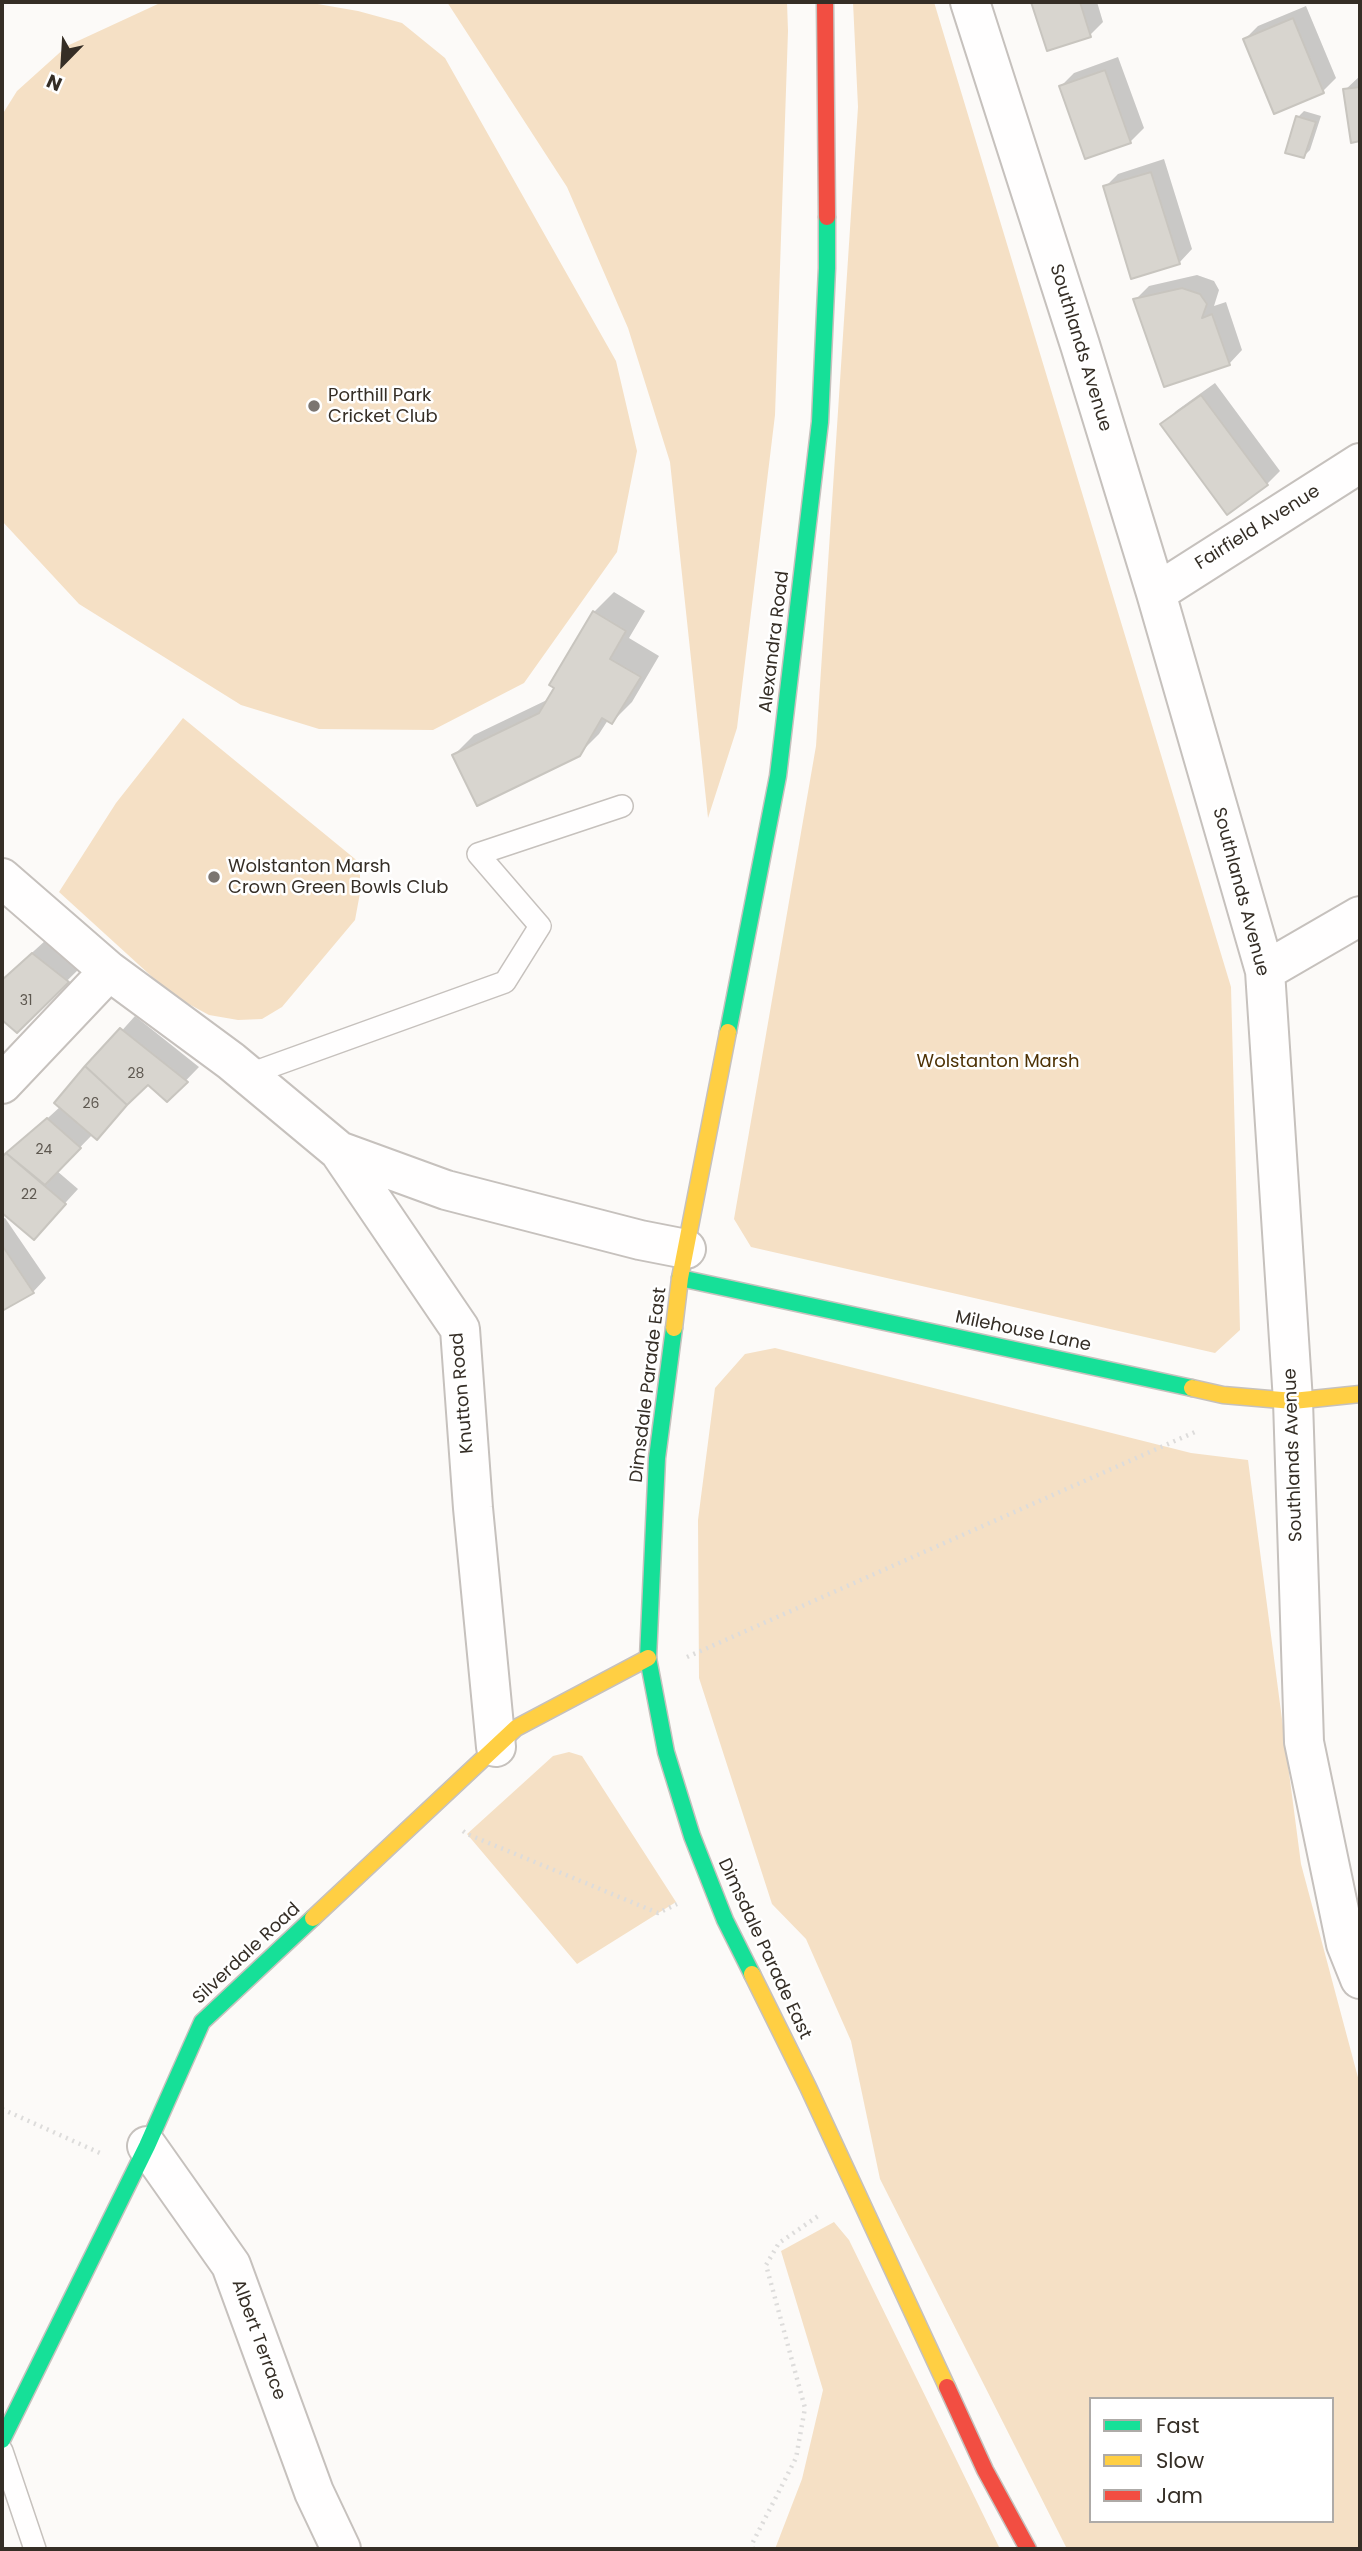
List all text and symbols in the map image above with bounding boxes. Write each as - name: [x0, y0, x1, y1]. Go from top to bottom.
- north arrow: [28, 28, 98, 98]
- text: N: [42, 67, 66, 98]
- street label: Southlands Avenue: [1044, 262, 1116, 434]
- place label: Porthill Park Cricket Club: [328, 385, 438, 428]
- marker: Porthill Park Cricket Club: [306, 398, 322, 414]
- street label: Fairfield Avenue: [1192, 481, 1324, 575]
- street label: Alexandra Road: [756, 570, 794, 714]
- street label: Southlands Avenue: [1207, 805, 1273, 979]
- place label: Wolstanton Marsh Crown Green Bowls Club: [228, 856, 449, 898]
- marker: Wolstanton Marsh Crown Green Bowls Club: [206, 869, 222, 885]
- house number: 31: [20, 993, 32, 1009]
- park label: Wolstanton Marsh: [917, 1051, 1079, 1073]
- house number: 28: [128, 1066, 144, 1082]
- house number: 26: [83, 1096, 99, 1112]
- house number: 24: [36, 1142, 52, 1158]
- house number: 22: [21, 1187, 37, 1203]
- street label: Dimsdale Parade East: [626, 1286, 672, 1484]
- street label: Milehouse Lane: [953, 1307, 1093, 1357]
- street label: Knutton Road: [447, 1332, 479, 1454]
- street label: Southlands Avenue: [1280, 1368, 1308, 1542]
- street label: Dimsdale Parade East: [713, 1855, 815, 2043]
- street label: Silverdale Road: [189, 1899, 305, 2009]
- street label: Albert Terrace: [226, 2277, 290, 2403]
- legend: [1089, 2397, 1334, 2523]
- text: Fast: [1156, 2411, 1199, 2440]
- text: Slow: [1156, 2446, 1204, 2475]
- text: Jam: [1156, 2481, 1203, 2510]

